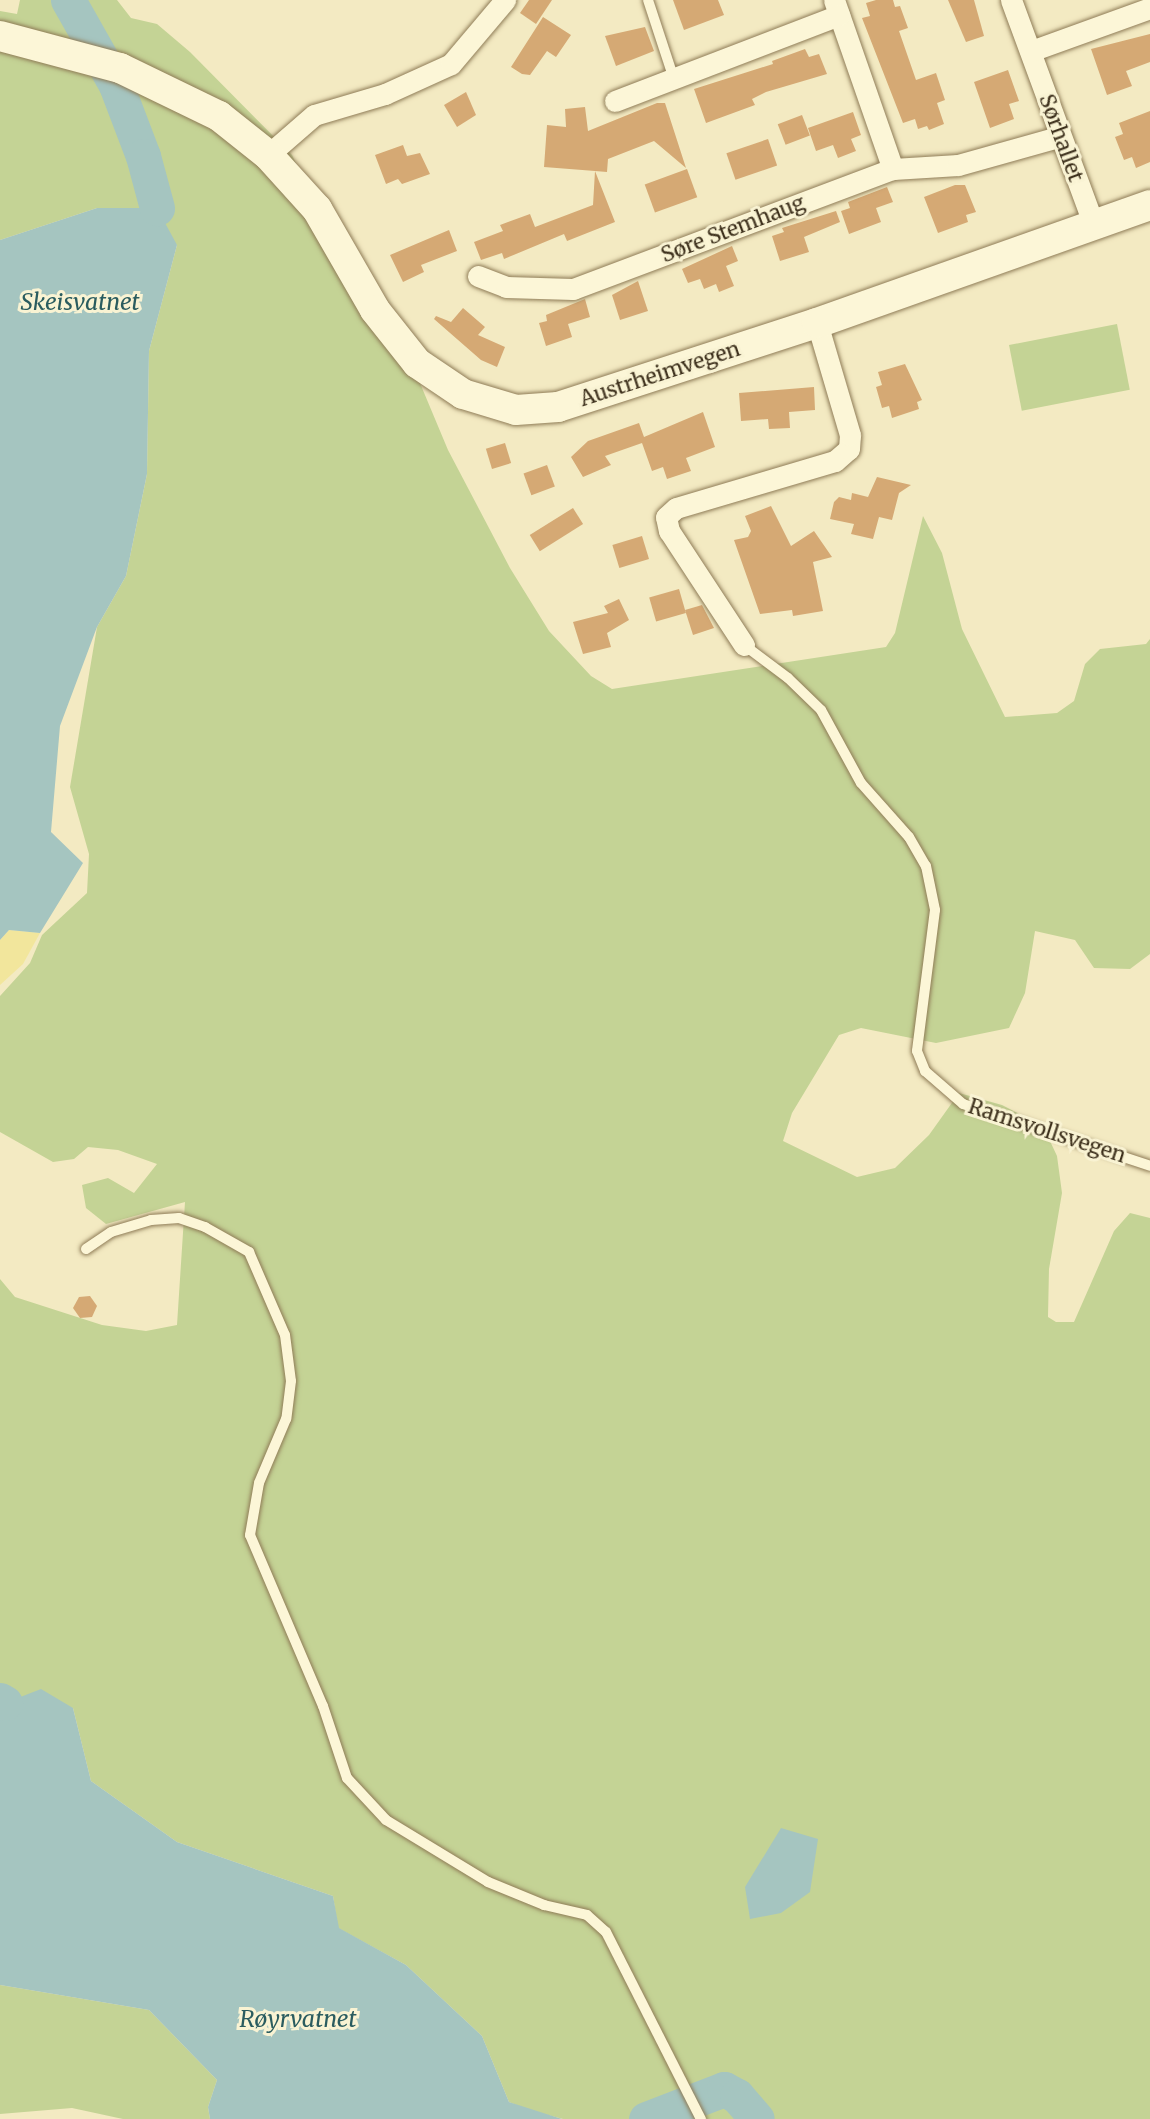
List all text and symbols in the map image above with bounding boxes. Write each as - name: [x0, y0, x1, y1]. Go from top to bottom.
- street label: Sørhallet: [1034, 91, 1088, 185]
- street label: Søre Stemhaug: [658, 190, 808, 268]
- water label: Skeisvatnet: [20, 288, 140, 316]
- street label: Austrheimvegen: [577, 336, 743, 412]
- street label: Ramsvollsvegen: [965, 1094, 1129, 1168]
- water label: Røyrvatnet: [240, 2005, 356, 2033]

